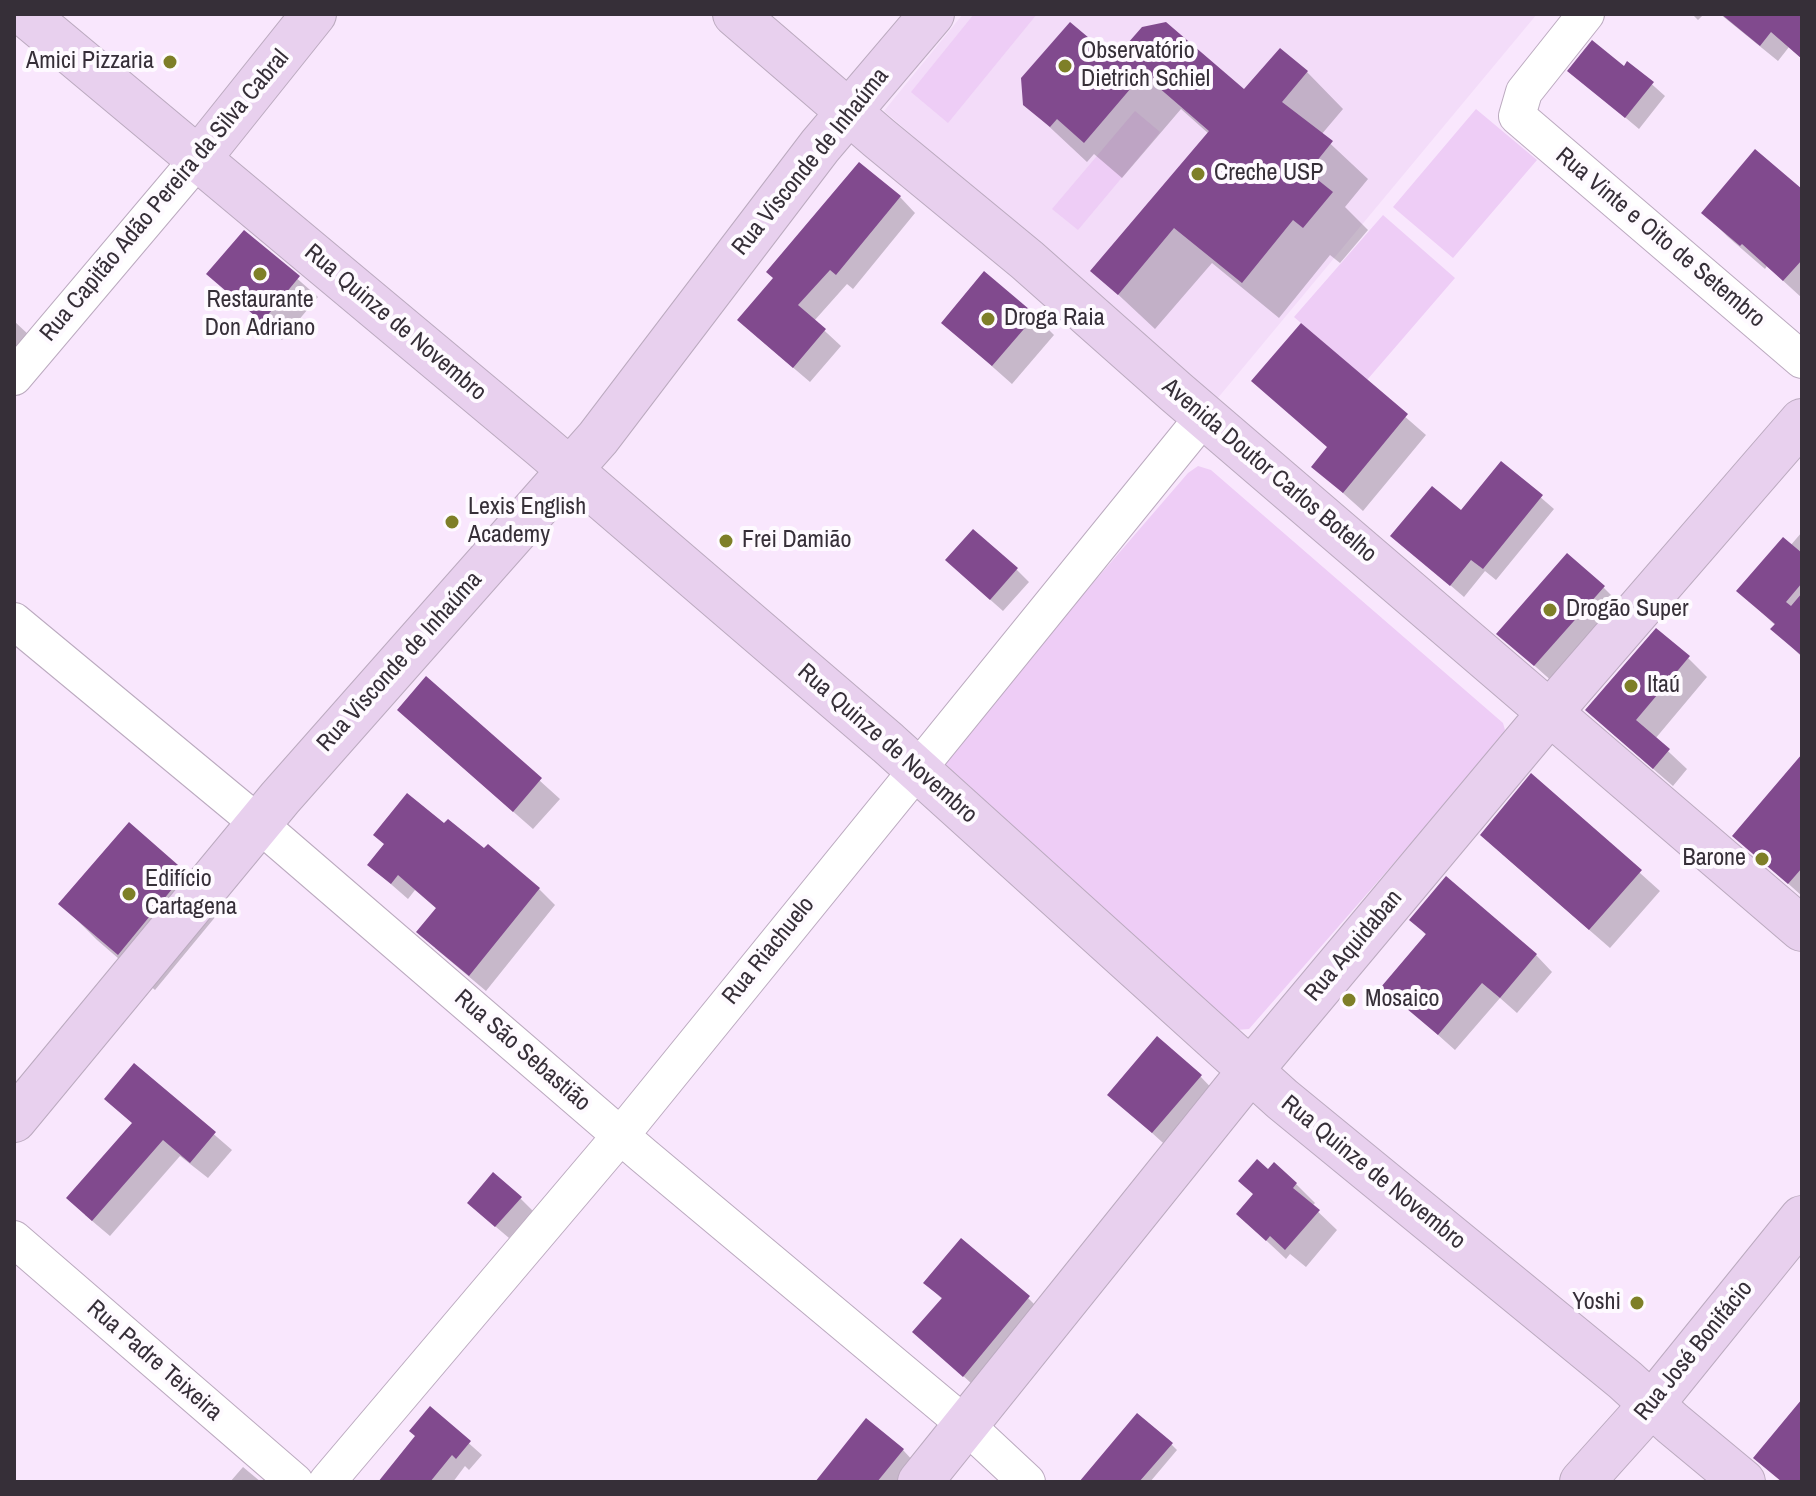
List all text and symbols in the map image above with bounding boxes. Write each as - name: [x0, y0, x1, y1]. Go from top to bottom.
- place label: Observatório Dietrich Schiel: [1081, 38, 1210, 94]
- street label: Rua Capitão Adão Pereira da Silva Cabral: [34, 44, 296, 348]
- place label: Amici Pizzaria: [26, 48, 154, 76]
- marker: Amici Pizzaria: [161, 53, 179, 71]
- marker: Observatório Dietrich Schiel: [1056, 57, 1074, 75]
- street label: Rua Visconde de Inhaúma: [727, 63, 895, 261]
- street label: Rua Vinte e Oito de Setembro: [1549, 142, 1771, 334]
- place label: Creche USP: [1214, 160, 1323, 188]
- marker: Creche USP: [1189, 165, 1207, 183]
- street label: Rua Quinze de Novembro: [298, 238, 492, 408]
- marker: Restaurante Don Adriano: [251, 265, 269, 283]
- place label: Restaurante Don Adriano: [205, 287, 315, 343]
- place label: Droga Raia: [1004, 305, 1105, 333]
- marker: Droga Raia: [979, 310, 997, 328]
- street label: Avenida Doutor Carlos Botelho: [1156, 373, 1382, 569]
- place label: Lexis English Academy: [468, 494, 586, 550]
- marker: Lexis English Academy: [443, 513, 461, 531]
- place label: Frei Damião: [742, 527, 851, 555]
- marker: Frei Damião: [717, 532, 735, 550]
- street label: Rua Visconde de Inhaúma: [311, 566, 489, 758]
- place label: Drogão Super: [1566, 596, 1689, 624]
- marker: Drogão Super: [1541, 601, 1559, 619]
- street label: Rua Quinze de Novembro: [791, 658, 983, 830]
- place label: Itaú: [1647, 672, 1680, 700]
- marker: Itaú: [1622, 677, 1640, 695]
- place label: Barone: [1683, 845, 1746, 873]
- marker: Barone: [1753, 850, 1771, 868]
- place label: Edifício Cartagena: [145, 866, 237, 922]
- street label: Rua Aquidaban: [1299, 884, 1409, 1008]
- marker: Edifício Cartagena: [120, 885, 138, 903]
- street label: Rua Riachuelo: [717, 891, 821, 1011]
- street label: Rua São Sebastião: [448, 984, 596, 1118]
- place label: Mosaico: [1365, 986, 1439, 1014]
- marker: Mosaico: [1340, 991, 1358, 1009]
- street label: Rua Quinze de Novembro: [1275, 1090, 1471, 1256]
- street label: Rua José Bonifácio: [1629, 1275, 1759, 1427]
- place label: Yoshi: [1572, 1289, 1621, 1317]
- marker: Yoshi: [1628, 1294, 1646, 1312]
- street label: Rua Padre Teixeira: [81, 1295, 227, 1427]

